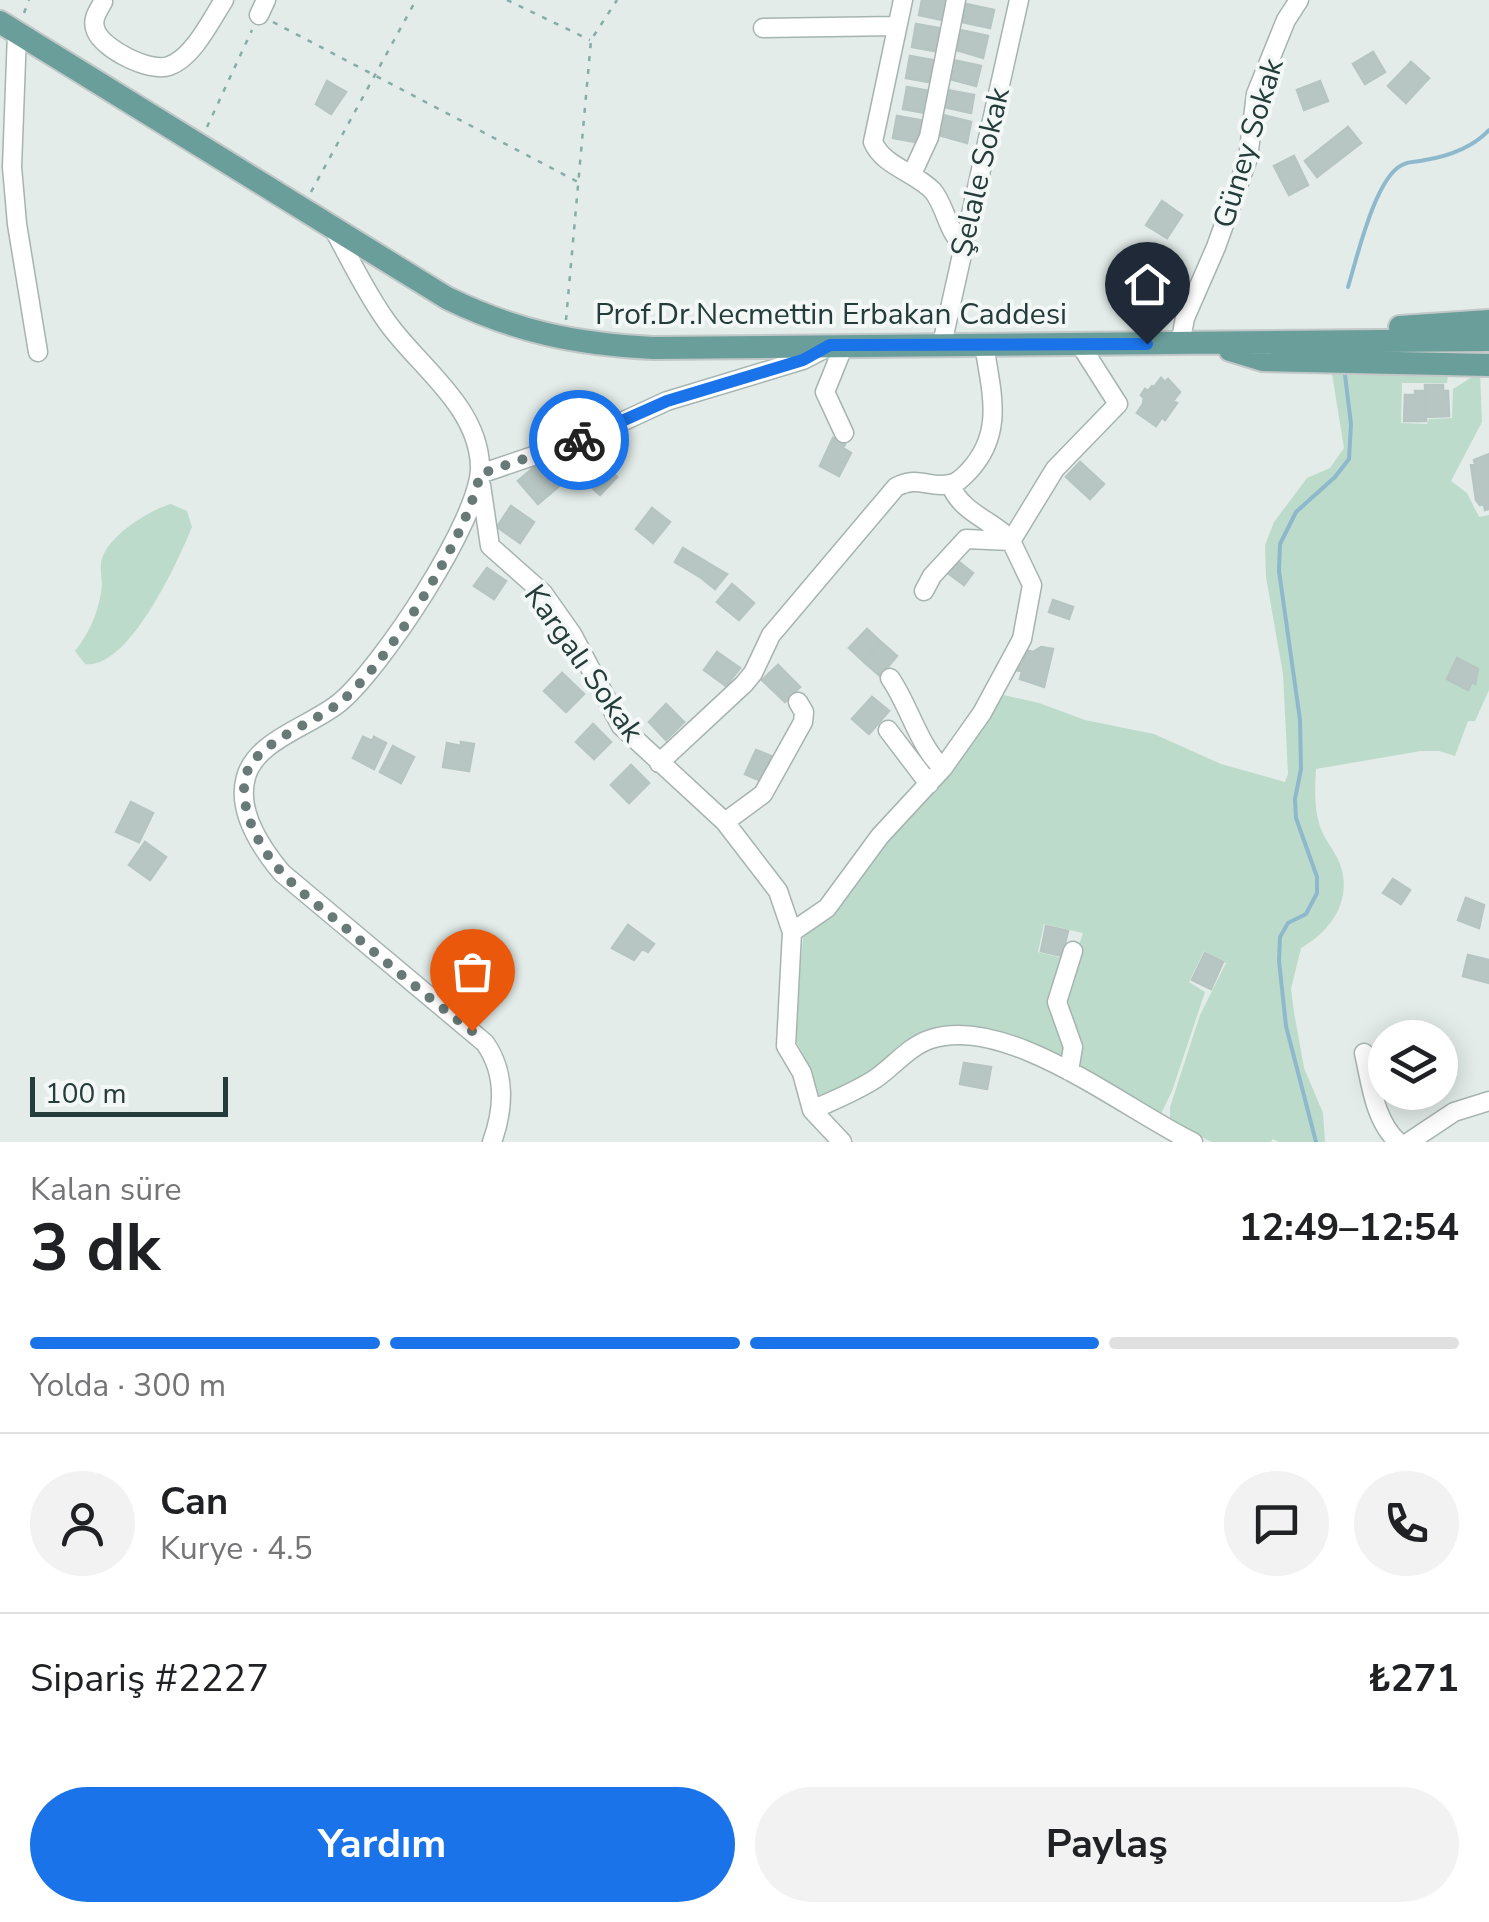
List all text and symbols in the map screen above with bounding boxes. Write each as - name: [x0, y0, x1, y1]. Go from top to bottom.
- street label: Güney Sokak: [1203, 52, 1294, 233]
- street label: Şelale Sokak: [941, 83, 1020, 261]
- pin: [1105, 242, 1190, 345]
- icon: home: [1120, 257, 1175, 312]
- street label: Prof.Dr.Necmettin Erbakan Caddesi: [595, 294, 1067, 335]
- courier: [529, 390, 629, 490]
- icon: bike: [552, 413, 607, 468]
- street label: Kargalı Sokak: [514, 577, 653, 751]
- pin: [430, 929, 515, 1032]
- icon: bag: [445, 944, 500, 999]
- map controls: [1368, 1020, 1458, 1110]
- button: layers: [1368, 1020, 1458, 1110]
- scale bar: [30, 1072, 228, 1116]
- text: 100 m: [45, 1075, 127, 1113]
- text: Kalan süre: [30, 1168, 181, 1211]
- text: 12:49–12:54: [1239, 1202, 1459, 1253]
- text: 3 dk: [30, 1204, 160, 1293]
- text: Yolda · 300 m: [30, 1364, 226, 1407]
- button: person: [30, 1471, 135, 1576]
- button: chat: [1224, 1471, 1329, 1576]
- button: phone: [1354, 1471, 1459, 1576]
- text: Can: [160, 1476, 228, 1527]
- text: Kurye · 4.5: [160, 1527, 313, 1570]
- text: Sipariş #2227: [30, 1653, 269, 1704]
- text: ₺271: [1368, 1653, 1459, 1704]
- button: Yardım: [30, 1787, 735, 1902]
- button: Paylaş: [755, 1787, 1459, 1902]

